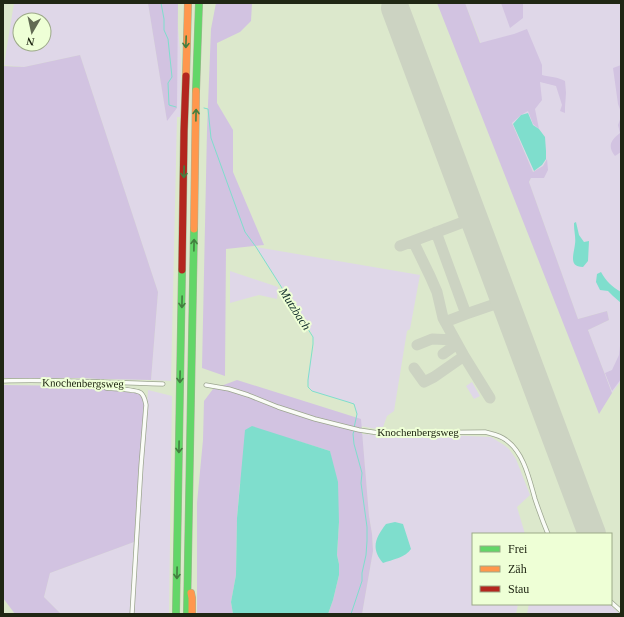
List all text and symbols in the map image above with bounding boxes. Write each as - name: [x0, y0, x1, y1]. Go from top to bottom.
- north arrow: [12, 12, 52, 52]
- text: N: [26, 35, 35, 48]
- one-way arrow: [183, 35, 190, 48]
- one-way arrow: [192, 109, 199, 122]
- one-way arrow: [180, 165, 188, 178]
- one-way arrow: [190, 239, 198, 252]
- water label: Mutzbach: [276, 285, 314, 333]
- one-way arrow: [178, 295, 186, 308]
- one-way arrow: [177, 370, 184, 383]
- street label: Knochenbergsweg: [42, 376, 124, 390]
- street label: Knochenbergsweg: [377, 426, 459, 438]
- one-way arrow: [175, 440, 183, 453]
- legend: [472, 533, 612, 605]
- text: Frei: [508, 542, 528, 556]
- text: Zäh: [508, 562, 527, 576]
- one-way arrow: [173, 566, 181, 579]
- text: Stau: [508, 582, 529, 596]

